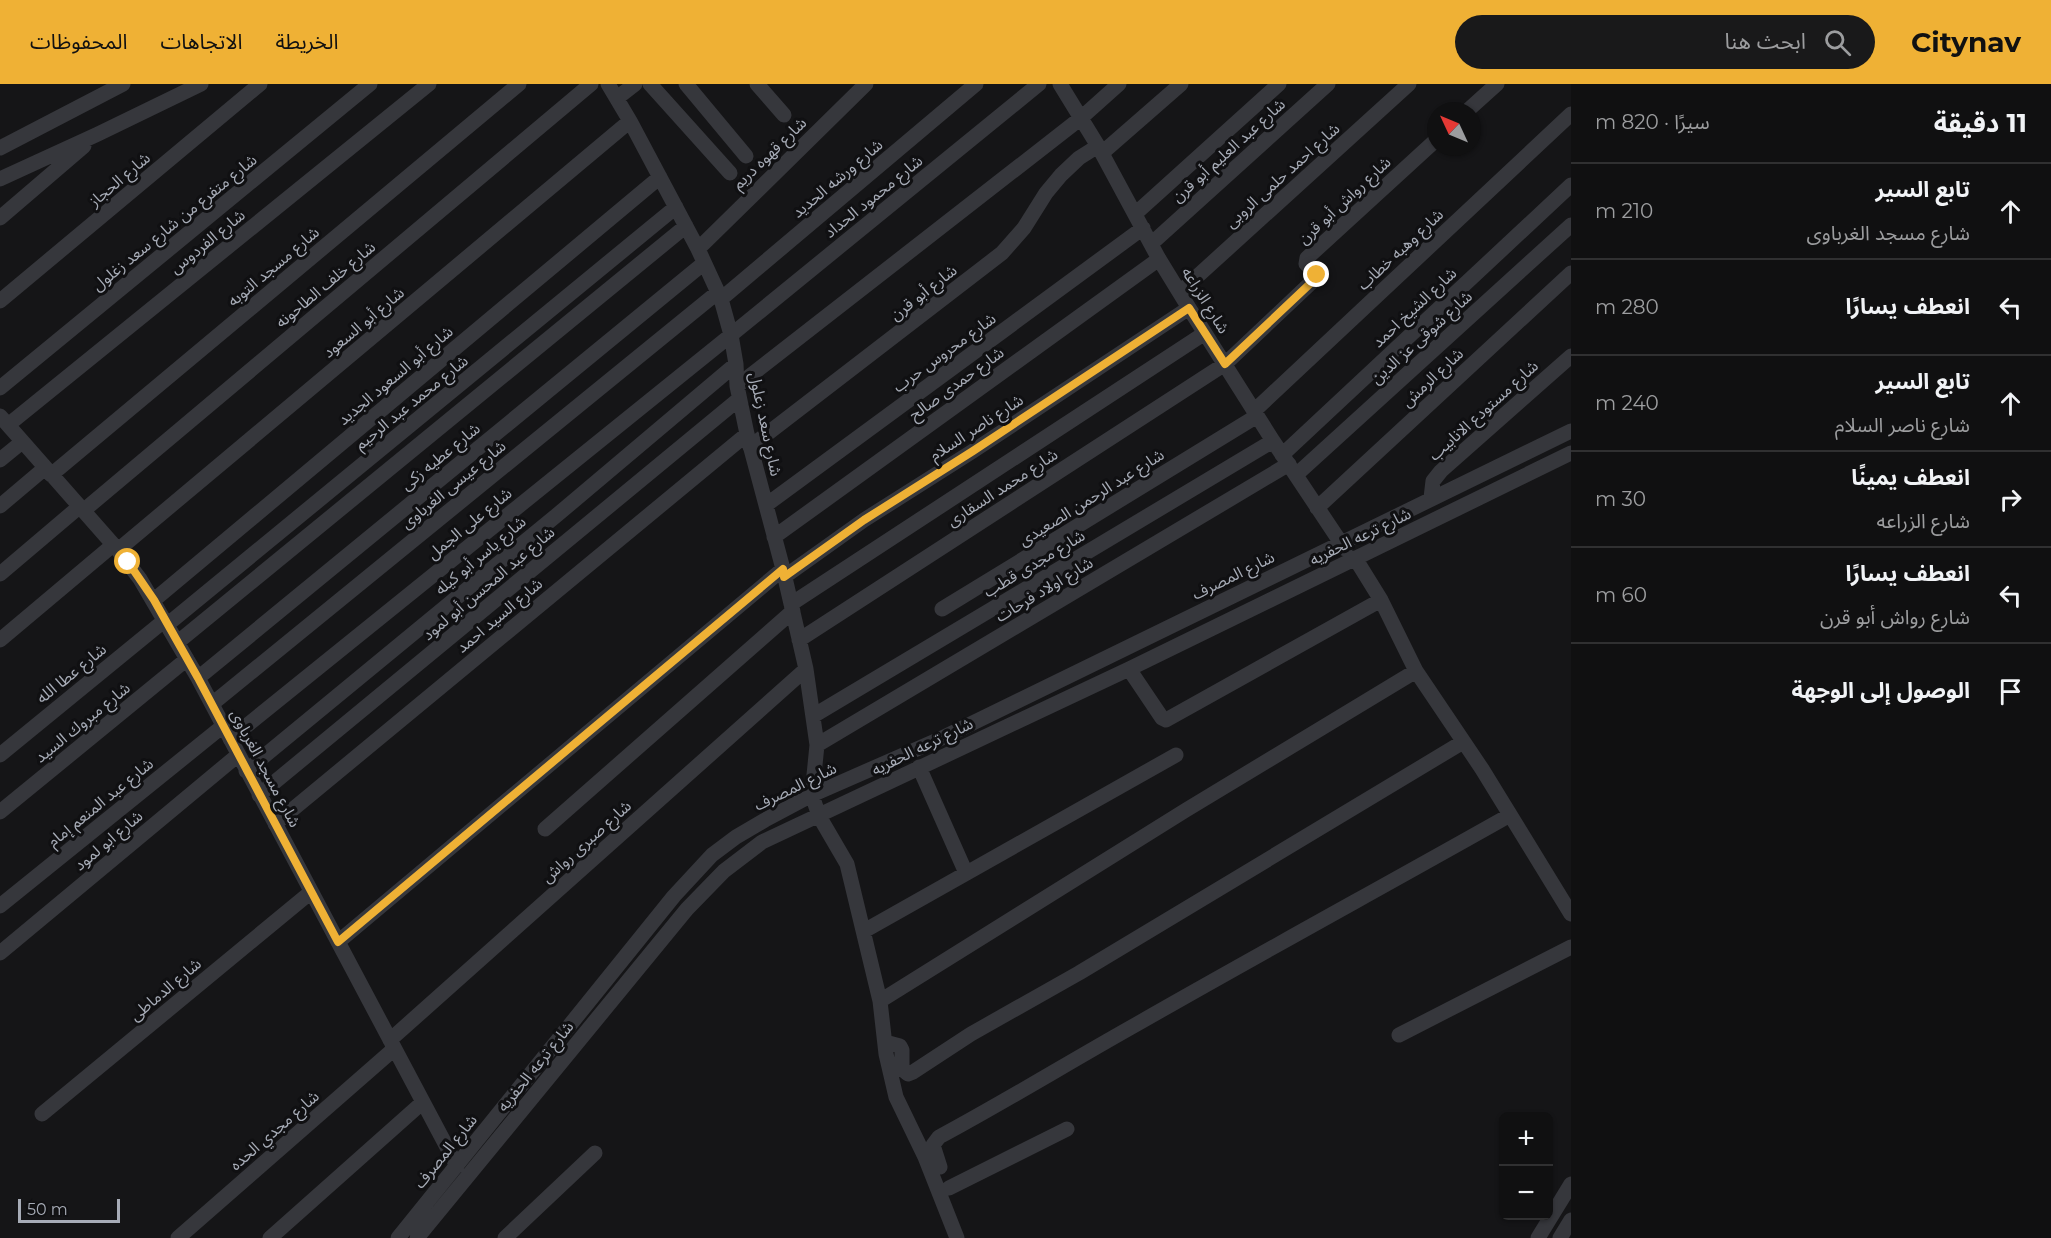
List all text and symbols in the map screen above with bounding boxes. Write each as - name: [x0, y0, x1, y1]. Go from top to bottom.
- search box: [1455, 15, 1875, 69]
- text: Citynav: [1911, 25, 2021, 59]
- icon: search: [1821, 26, 1854, 59]
- text: ابحث هنا: [1724, 28, 1806, 55]
- text: المحفوظات: [30, 29, 127, 54]
- text: الاتجاهات: [160, 29, 242, 54]
- text: الخريطة: [275, 29, 338, 54]
- street label: شارع عبد العليم أبو قرن: [1168, 94, 1291, 209]
- north arrow: [1427, 102, 1481, 156]
- text: 11 دقيقة: [1934, 107, 2027, 139]
- text: سيرًا · 820 m: [1595, 110, 1710, 134]
- street label: شارع قهوه دريم: [728, 113, 812, 196]
- street label: شارع احمد حلمى الروبى: [1221, 119, 1346, 234]
- street label: شارع ورشه الحديد: [788, 135, 888, 224]
- street label: شارع الحجاز: [84, 148, 156, 213]
- street label: شارع متفرع من شارع سعد زغلول: [88, 150, 262, 297]
- street label: شارع محمود الحداد: [820, 151, 928, 244]
- street label: شارع رواش أبو قرن: [1294, 152, 1397, 250]
- text: تابع السير: [1876, 176, 1970, 203]
- icon: ahead: [1994, 195, 2027, 228]
- text: 210 m: [1595, 199, 1653, 223]
- street label: شارع الفردوس: [166, 205, 251, 280]
- street label: شارع وهبه خطاب: [1353, 205, 1449, 296]
- text: شارع مسجد الغرباوى: [1807, 221, 1970, 245]
- street label: شارع مسجد التوبه: [224, 223, 325, 313]
- street label: شارع خلف الطاحونه: [272, 237, 381, 334]
- street label: شارع أبو قرن: [886, 260, 962, 327]
- route end: [1303, 261, 1329, 287]
- street label: شارع الشيخ احمد: [1368, 263, 1463, 354]
- street label: شارع الزراعه: [1175, 264, 1233, 339]
- street label: شارع أبو السعود: [319, 283, 410, 364]
- street label: شارع شوقى عز الدين: [1367, 287, 1478, 390]
- icon: left: [1994, 291, 2027, 324]
- text: انعطف يسارًا: [1846, 293, 1970, 320]
- text: 280 m: [1595, 295, 1659, 319]
- street label: شارع محروس حرب: [889, 309, 1001, 399]
- street label: شارع أبو السعود الجديد: [334, 322, 459, 431]
- street label: شارع حمدى صالح: [905, 343, 1009, 427]
- street label: شارع الرمش: [1397, 344, 1469, 413]
- street label: شارع محمد عبد الرحيم: [351, 351, 474, 456]
- street label: شارع مستودع الانابيب: [1425, 356, 1544, 467]
- text: تابع السير: [1876, 368, 1970, 395]
- street label: شارع سعد زعلول: [742, 370, 786, 479]
- icon: ahead: [1994, 387, 2027, 420]
- street label: شارع ناصر السلام: [926, 390, 1028, 467]
- text: 240 m: [1595, 391, 1659, 415]
- text: شارع ناصر السلام: [1835, 413, 1970, 437]
- street label: شارع عطيه زكى: [397, 419, 486, 496]
- street label: شارع عيسى الغرباوى: [397, 436, 511, 535]
- street label: شارع محمد السقارى: [943, 445, 1063, 533]
- street label: شارع عبد الرحمن الصعيدى: [1015, 445, 1169, 553]
- text: انعطف يمينًا: [1851, 464, 1970, 491]
- icon: right: [1994, 483, 2027, 516]
- street label: شارع على الجمل: [423, 484, 517, 566]
- text: 30 m: [1595, 487, 1646, 511]
- street label: شارع ترعه الحفريه: [1306, 504, 1415, 572]
- text: شارع الزراعه: [1877, 509, 1970, 533]
- street label: شارع ياسر أبو كيله: [431, 512, 532, 601]
- street label: شارع عبد المحسن أبو لمود: [418, 522, 560, 647]
- street label: شارع مجدى قطب: [980, 526, 1090, 604]
- street label: شارع المصرف: [1189, 547, 1279, 606]
- route start: [114, 548, 140, 574]
- street label: شارع اولاد فرحات: [992, 553, 1098, 629]
- text: انعطف يسارًا: [1846, 560, 1970, 587]
- street label: شارع السيد احمد: [452, 574, 548, 659]
- icon: left: [1994, 579, 2027, 612]
- text: 60 m: [1595, 583, 1647, 607]
- text: شارع رواش أبو قرن: [1820, 605, 1970, 629]
- street label: شارع عطا الله: [33, 640, 112, 710]
- icon: arrive: [1994, 675, 2027, 708]
- text: الوصول إلى الوجهة: [1791, 677, 1970, 704]
- street label: شارع مبروك السيد: [31, 678, 136, 769]
- street label: شارع مسجد الغرباوى: [224, 706, 305, 832]
- street label: شارع ترعه الحفريه: [868, 714, 977, 782]
- street label: شارع عبد المنعم إمام: [44, 754, 159, 853]
- street label: شارع المصرف: [751, 758, 841, 817]
- street label: شارع صبرى رواش: [538, 796, 637, 889]
- street label: شارع ابو لمود: [70, 806, 148, 877]
- street label: شارع الدماطى: [126, 954, 207, 1027]
- street label: شارع ترعه الحفريه: [493, 1017, 580, 1117]
- street label: شارع مجدي الحده: [226, 1086, 325, 1177]
- street label: شارع المصرف: [410, 1111, 483, 1194]
- map controls: [1499, 1112, 1553, 1220]
- button: +: [1499, 1112, 1553, 1166]
- button: −: [1499, 1166, 1553, 1220]
- scale bar: [18, 1196, 120, 1224]
- text: 50 m: [27, 1200, 68, 1219]

